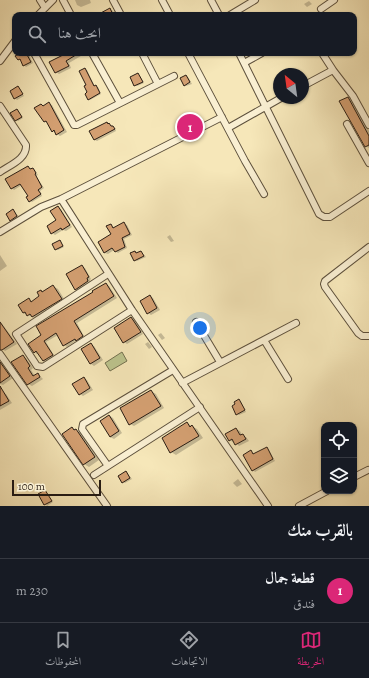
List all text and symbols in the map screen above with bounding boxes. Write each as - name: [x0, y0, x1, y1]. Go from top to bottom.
- search box: [12, 12, 357, 56]
- icon: search: [26, 23, 48, 45]
- text: ابحث هنا: [58, 23, 101, 43]
- north arrow: [273, 68, 309, 104]
- pin: 1: [177, 112, 203, 142]
- your location: [190, 318, 210, 338]
- map controls: [321, 422, 357, 494]
- button: locate: [321, 422, 357, 458]
- button: layers: [321, 458, 357, 494]
- scale bar: [12, 478, 101, 497]
- text: 100 m: [18, 479, 45, 494]
- text: بالقرب منك: [287, 519, 353, 542]
- text: قطعة جمال: [265, 568, 315, 588]
- text: 230 m: [16, 582, 48, 599]
- text: 1: [338, 582, 342, 599]
- text: فندق: [293, 595, 315, 612]
- tab: المحفوظات: [45, 629, 81, 672]
- tab: الاتجاهات: [171, 629, 208, 672]
- tab: الخريطة: [297, 629, 324, 672]

